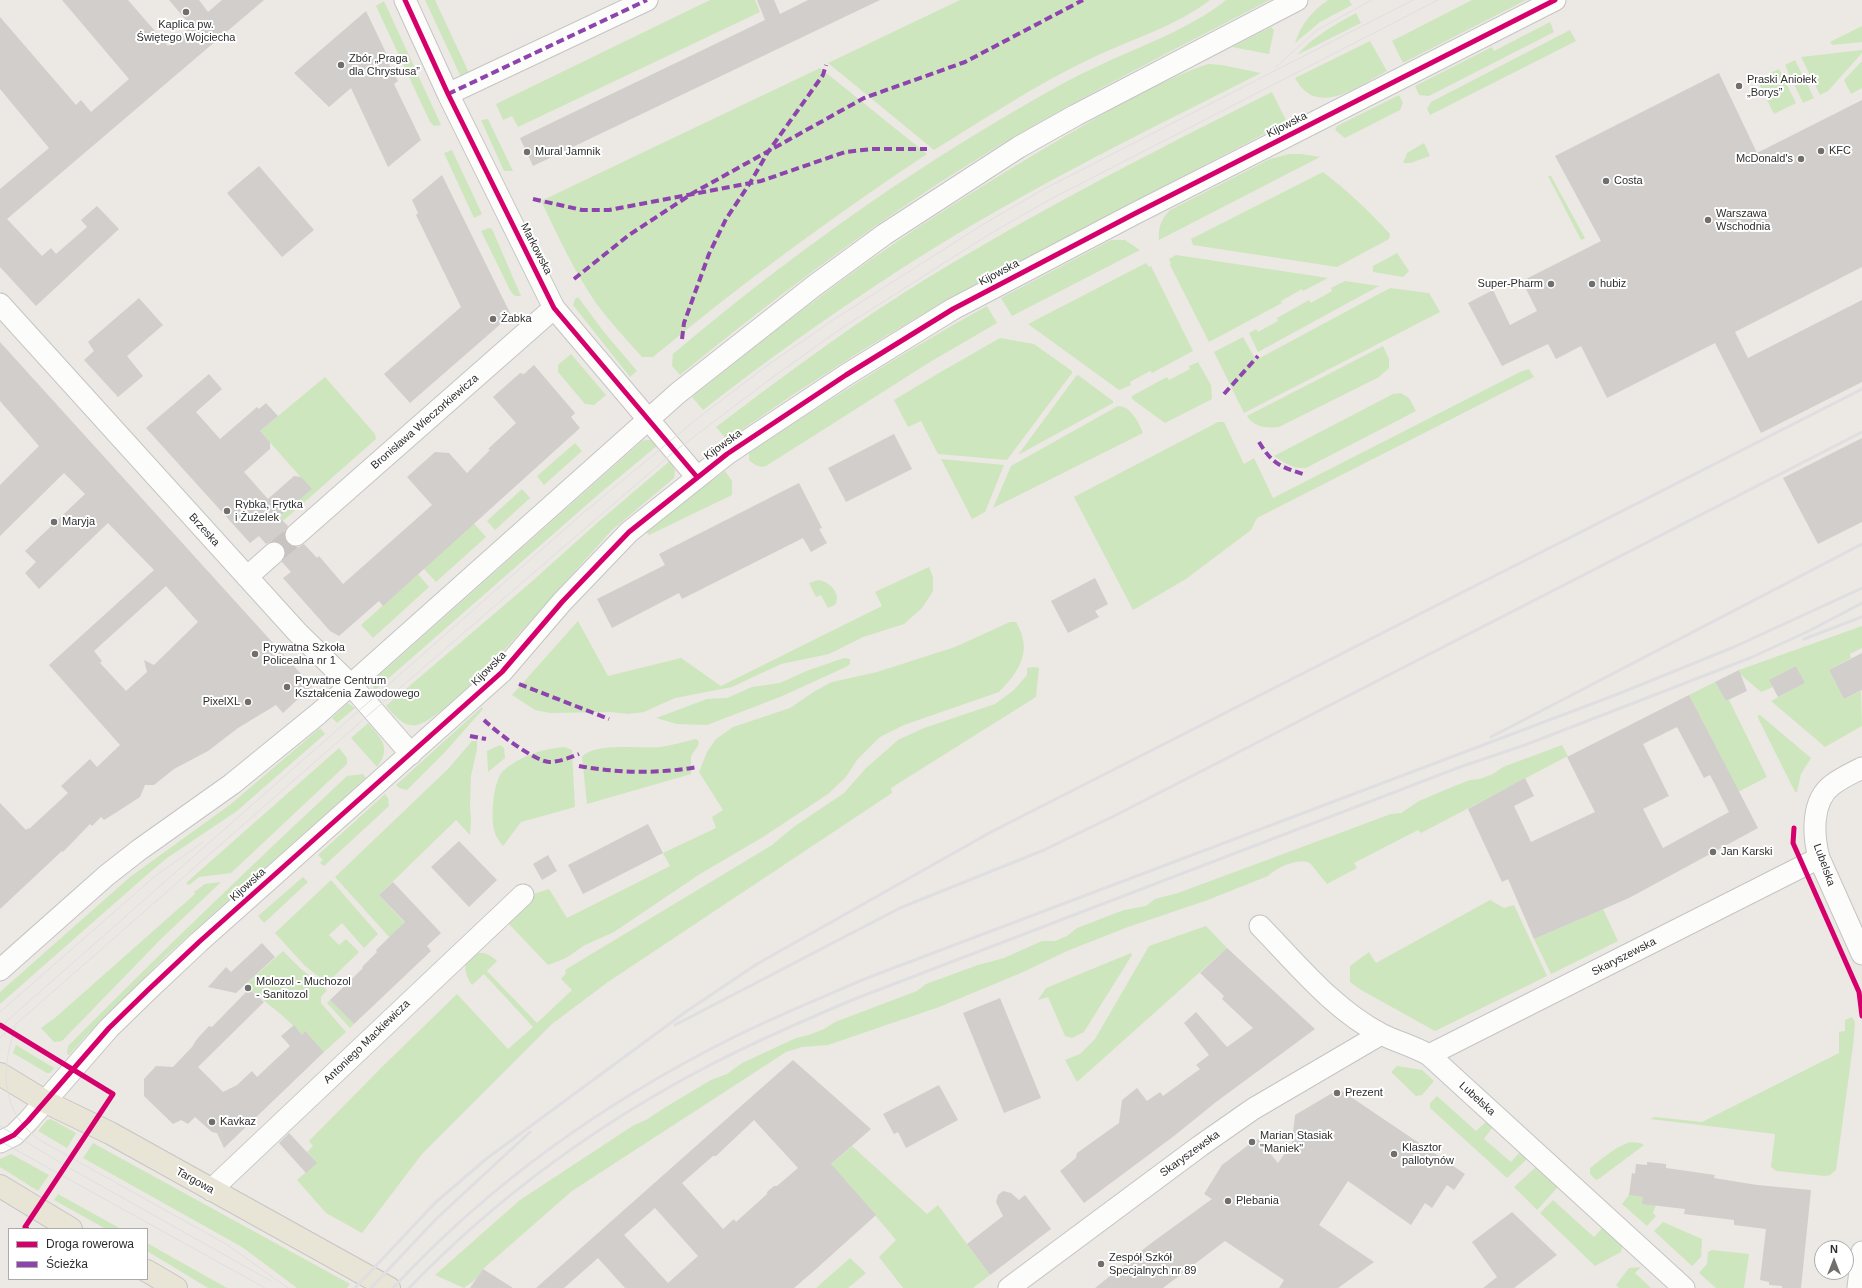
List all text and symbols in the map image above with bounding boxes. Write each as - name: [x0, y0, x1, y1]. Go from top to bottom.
- marker: Kaplica pw. Świętego Wojciecha: [181, 7, 191, 17]
- place label: Kaplica pw. Świętego Wojciecha: [137, 18, 235, 44]
- place label: Zbór „Praga dla Chrystusa”: [349, 52, 420, 78]
- marker: Zbór „Praga dla Chrystusa”: [336, 60, 346, 70]
- place label: Praski Aniołek „Borys”: [1747, 73, 1817, 99]
- marker: Praski Aniołek „Borys”: [1734, 81, 1744, 91]
- street label: Kijowska: [1265, 109, 1309, 141]
- place label: KFC: [1829, 144, 1851, 158]
- place label: Mural Jamnik: [535, 145, 600, 159]
- marker: KFC: [1816, 146, 1826, 156]
- marker: Mural Jamnik: [522, 147, 532, 157]
- place label: McDonald's: [1736, 152, 1793, 166]
- marker: McDonald's: [1796, 154, 1806, 164]
- place label: Costa: [1614, 174, 1643, 188]
- marker: Costa: [1601, 176, 1611, 186]
- place label: Warszawa Wschodnia: [1716, 207, 1770, 233]
- marker: Warszawa Wschodnia: [1703, 215, 1713, 225]
- street label: Markowska: [517, 221, 555, 277]
- street label: Kijowska: [977, 257, 1021, 289]
- place label: Super-Pharm: [1478, 277, 1543, 291]
- place label: hubiz: [1600, 277, 1626, 291]
- marker: Super-Pharm: [1546, 279, 1556, 289]
- marker: hubiz: [1587, 279, 1597, 289]
- place label: Żabka: [501, 312, 532, 326]
- marker: Żabka: [488, 314, 498, 324]
- street label: Bronisława Wieczorkiewicza: [369, 372, 481, 472]
- street label: Kijowska: [702, 427, 744, 463]
- place label: Rybka, Frytka i Żużelek: [235, 498, 303, 524]
- marker: Rybka, Frytka i Żużelek: [222, 506, 232, 516]
- street label: Brzeska: [186, 511, 222, 549]
- place label: Maryja: [62, 515, 95, 529]
- marker: Maryja: [49, 517, 59, 527]
- place label: Prywatna Szkoła Policealna nr 1: [263, 641, 345, 667]
- marker: Prywatna Szkoła Policealna nr 1: [250, 649, 260, 659]
- street label: Kijowska: [469, 649, 509, 689]
- place label: Prywatne Centrum Kształcenia Zawodowego: [295, 674, 420, 700]
- marker: Prywatne Centrum Kształcenia Zawodowego: [282, 682, 292, 692]
- place label: PixelXL: [203, 695, 240, 709]
- marker: PixelXL: [243, 697, 253, 707]
- street label: Lubelska: [1810, 842, 1838, 888]
- place label: Jan Karski: [1721, 845, 1772, 859]
- marker: Jan Karski: [1708, 847, 1718, 857]
- street label: Kijowska: [227, 866, 269, 904]
- street label: Skaryszewska: [1590, 935, 1658, 979]
- place label: Molozol - Muchozol - Sanitozol: [256, 975, 351, 1001]
- marker: Molozol - Muchozol - Sanitozol: [243, 983, 253, 993]
- street label: Antoniego Mackiewicza: [321, 997, 413, 1087]
- street label: Lubelska: [1456, 1079, 1498, 1119]
- place label: Prezent: [1345, 1086, 1383, 1100]
- marker: Prezent: [1332, 1088, 1342, 1098]
- place label: Kavkaz: [220, 1115, 256, 1129]
- marker: Kavkaz: [207, 1117, 217, 1127]
- street label: Skaryszewska: [1158, 1128, 1222, 1180]
- place label: Marian Stasiak "Maniek": [1260, 1129, 1333, 1155]
- marker: Marian Stasiak "Maniek": [1247, 1137, 1257, 1147]
- place label: Klasztor pallotynów: [1402, 1141, 1454, 1167]
- marker: Klasztor pallotynów: [1389, 1149, 1399, 1159]
- street label: Targowa: [174, 1165, 216, 1197]
- place label: Plebania: [1236, 1194, 1279, 1208]
- marker: Plebania: [1223, 1196, 1233, 1206]
- legend: [8, 1228, 148, 1280]
- text: Droga rowerowa: [46, 1237, 134, 1251]
- north arrow: [1814, 1240, 1854, 1280]
- text: N: [1830, 1243, 1838, 1255]
- place label: Zespół Szkół Specjalnych nr 89: [1109, 1251, 1196, 1277]
- text: Ścieżka: [46, 1257, 88, 1271]
- marker: Zespół Szkół Specjalnych nr 89: [1096, 1259, 1106, 1269]

